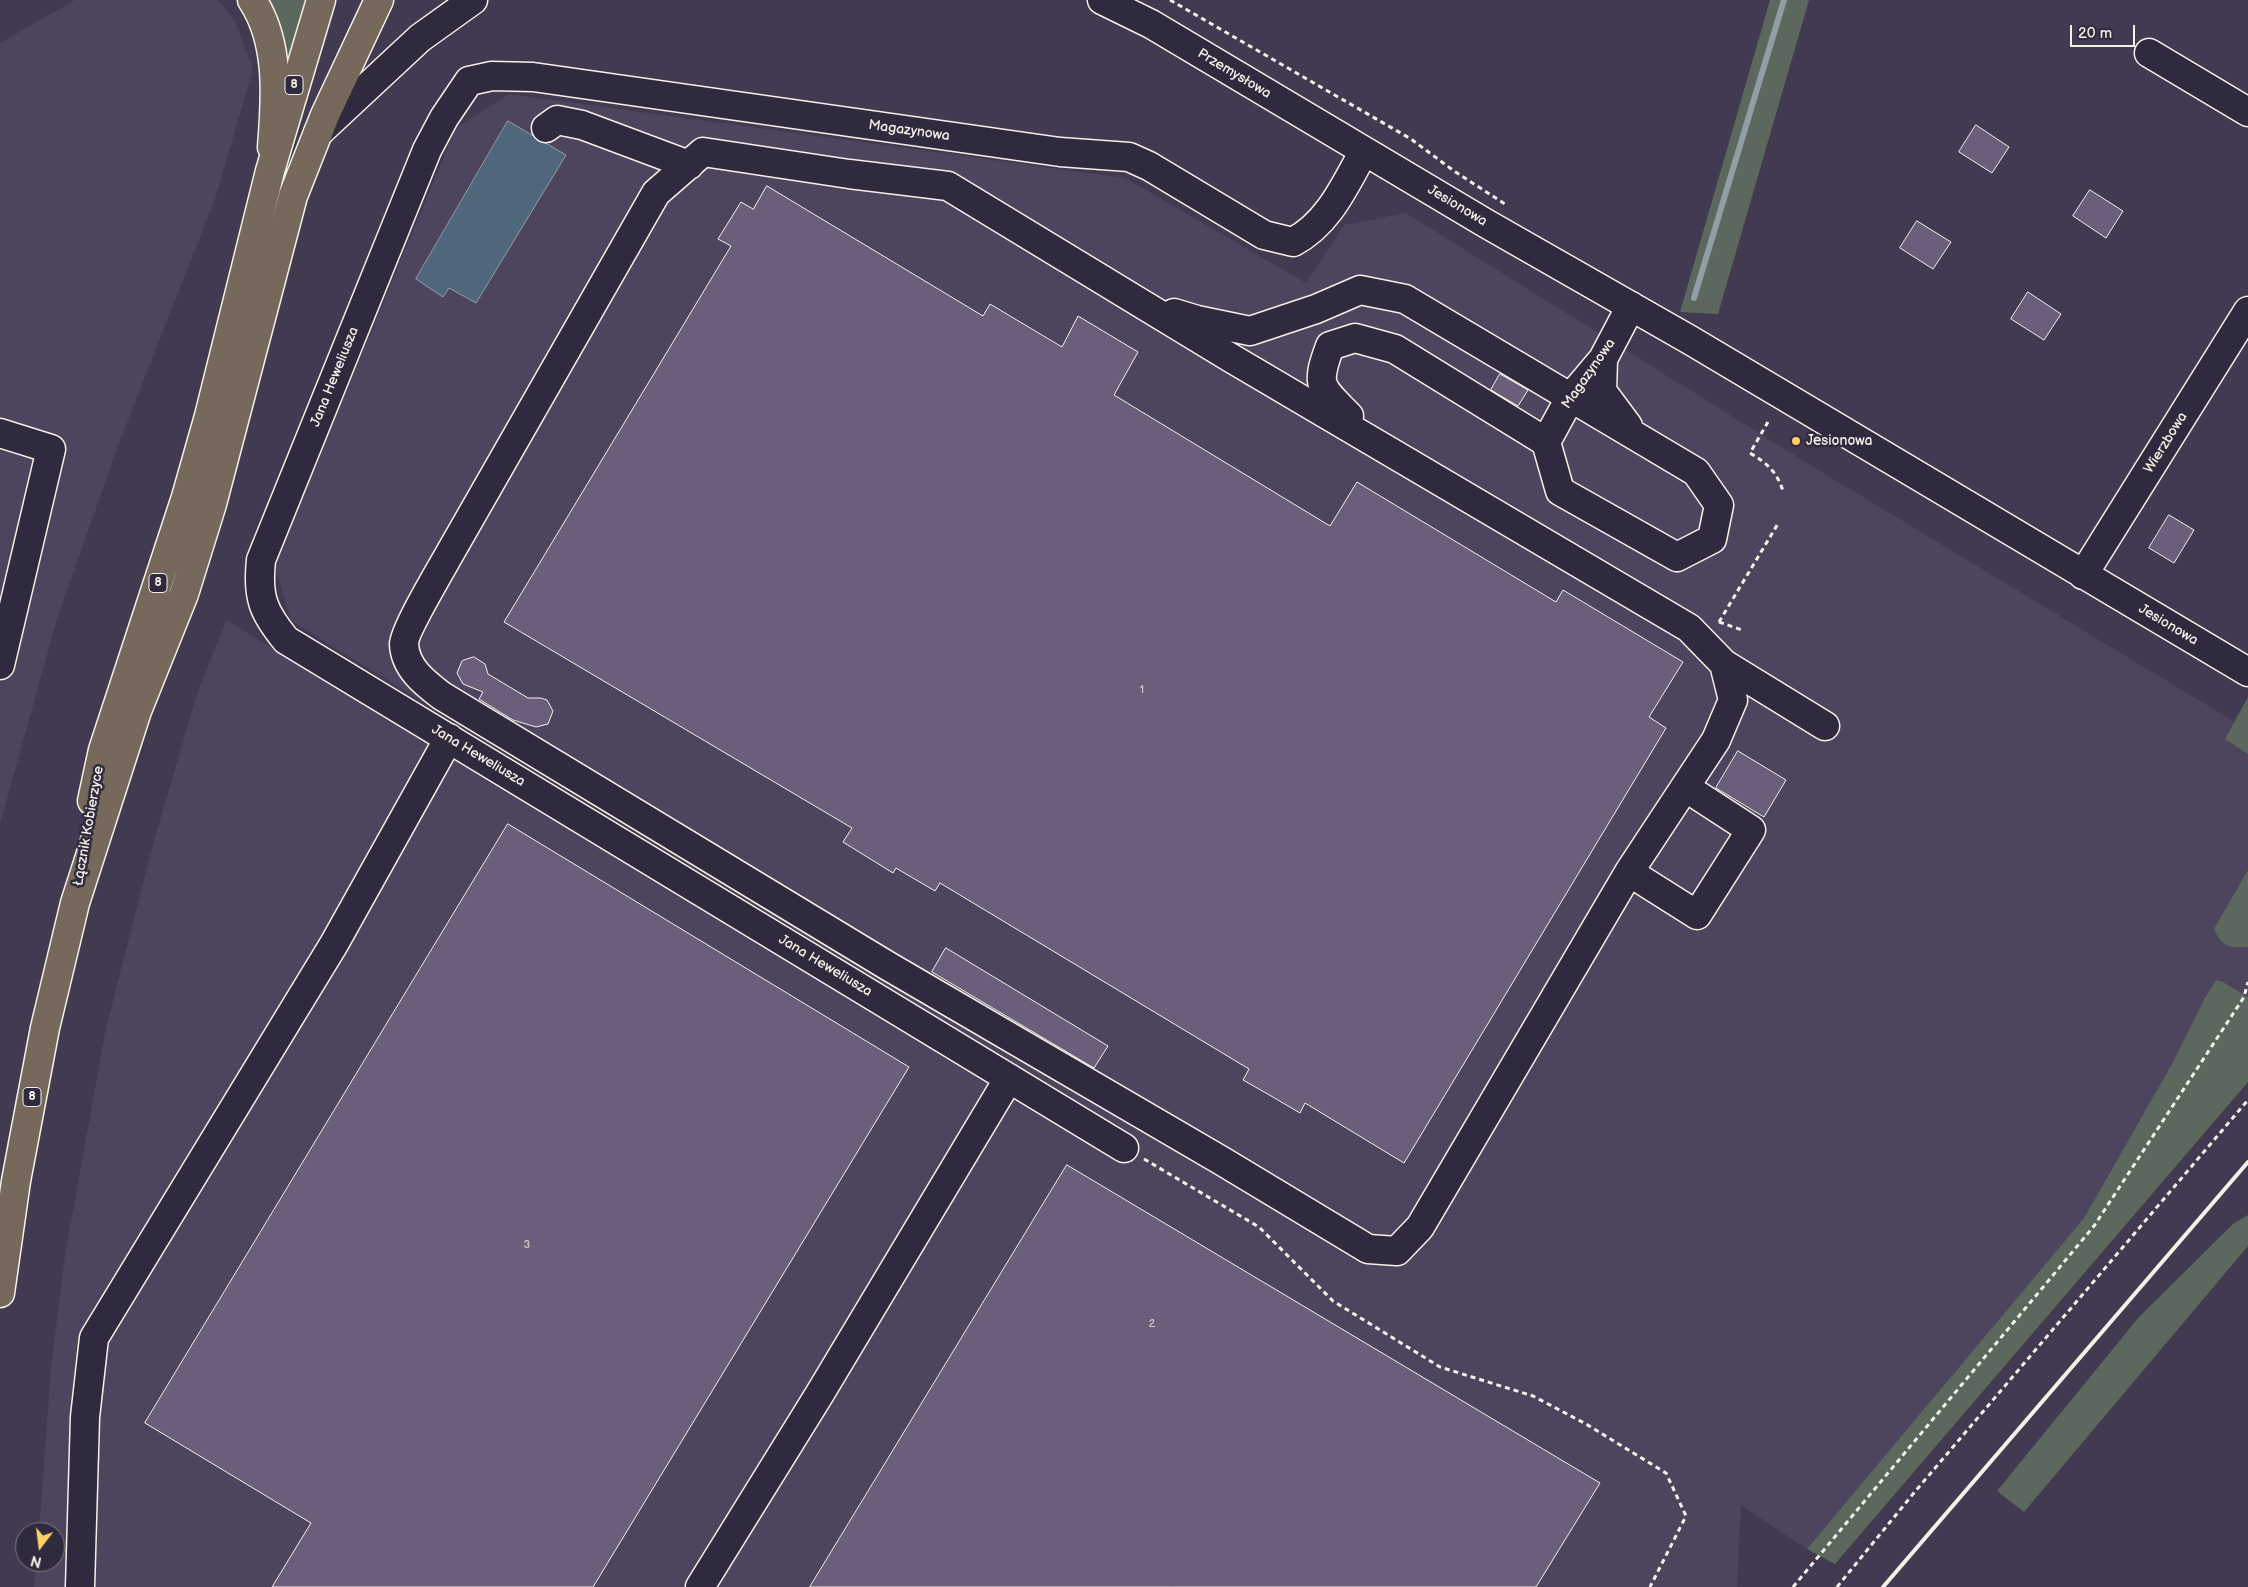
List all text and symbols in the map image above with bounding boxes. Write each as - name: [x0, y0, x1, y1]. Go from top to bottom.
- scale bar: [2073, 15, 2138, 47]
- text: 20 m: [2078, 24, 2112, 43]
- street label: Przemysłowa: [1194, 45, 1274, 103]
- road number: 8: [285, 76, 303, 94]
- street label: Magazynowa: [867, 117, 951, 145]
- street label: Jesionowa: [1424, 182, 1490, 230]
- street label: Jana Heweliusza: [307, 325, 363, 429]
- street label: Magazynowa: [1559, 336, 1619, 412]
- street label: Wierzbowa: [2141, 409, 2191, 477]
- place label: Jesionowa: [1806, 433, 1872, 449]
- marker: Jesionowa: [1790, 435, 1802, 447]
- road number: 8: [149, 574, 167, 592]
- street label: Jesionowa: [2135, 601, 2201, 649]
- house number: 1: [1140, 683, 1144, 697]
- street label: Jana Heweliusza: [428, 721, 528, 791]
- street label: Łącznik Kobierzyce: [70, 765, 108, 887]
- street label: Jana Heweliusza: [775, 931, 875, 1001]
- road number: 8: [23, 1088, 41, 1106]
- house number: 3: [524, 1238, 530, 1252]
- house number: 2: [1149, 1317, 1155, 1331]
- north arrow: [15, 1522, 65, 1572]
- text: N: [29, 1551, 44, 1571]

